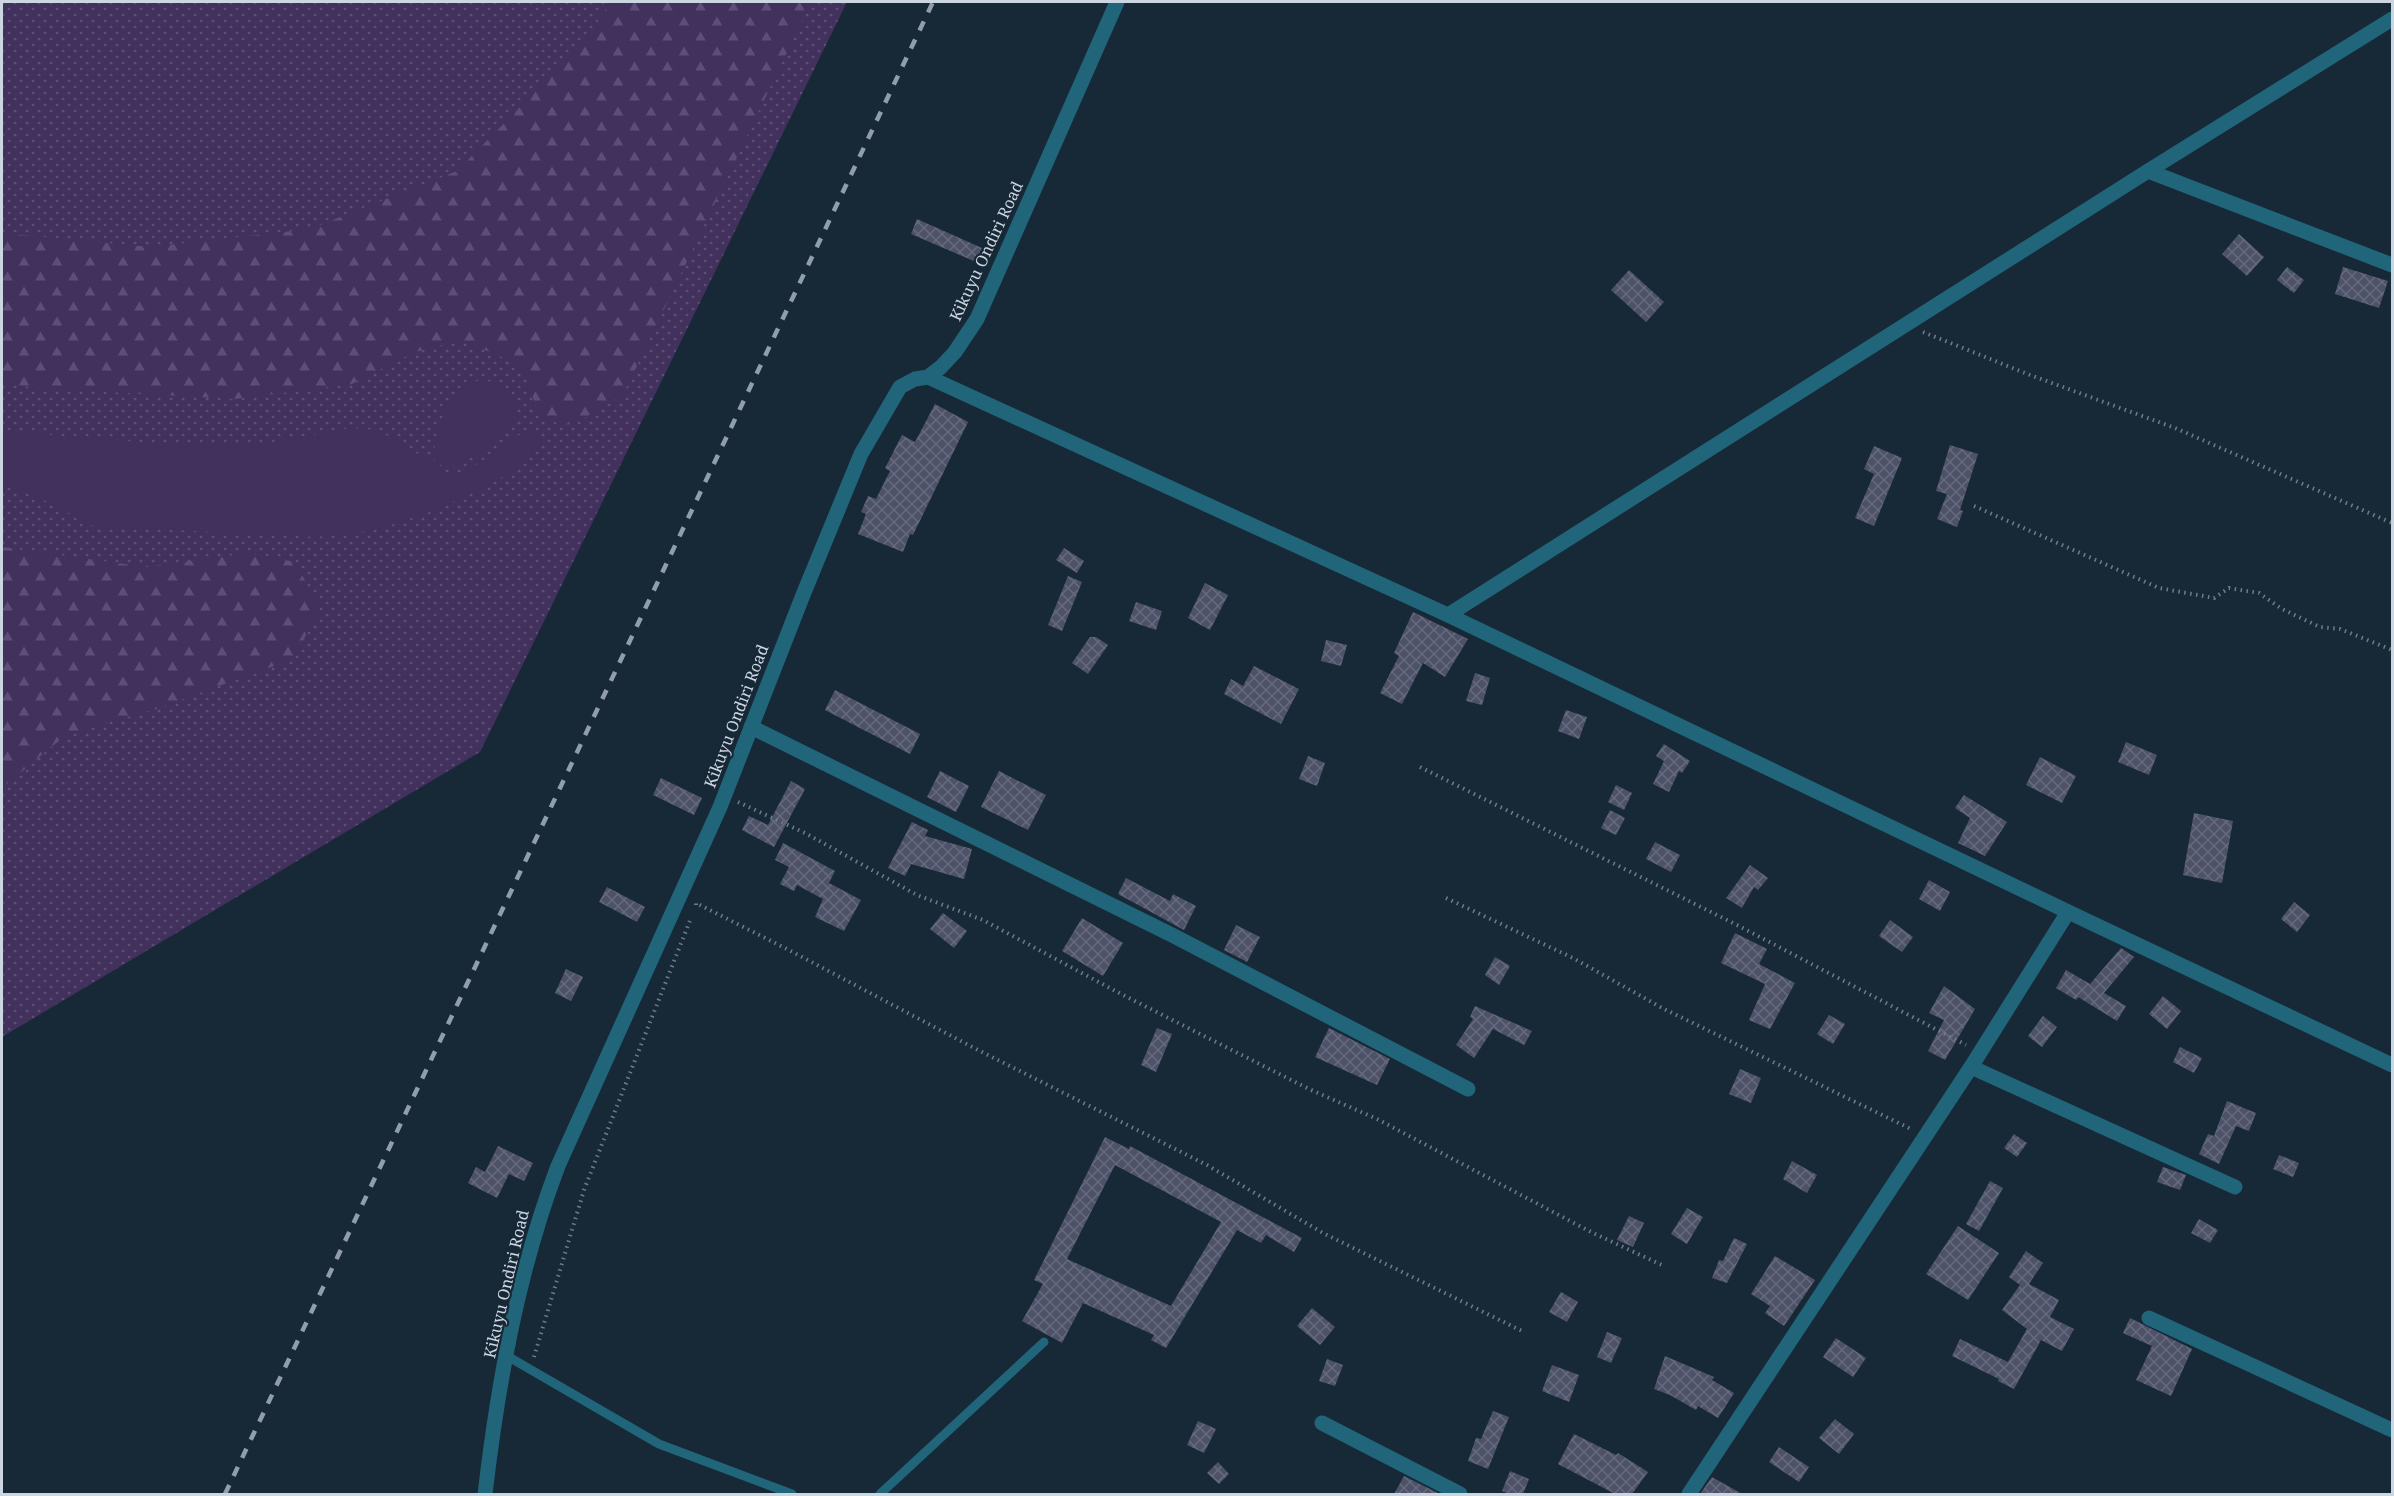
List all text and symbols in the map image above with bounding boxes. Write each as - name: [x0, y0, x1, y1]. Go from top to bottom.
- street label: Kikuyu Ondiri Road: [944, 177, 1028, 324]
- street label: Kikuyu Ondiri Road: [699, 641, 774, 791]
- street label: Kikuyu Ondiri Road: [478, 1207, 534, 1360]

